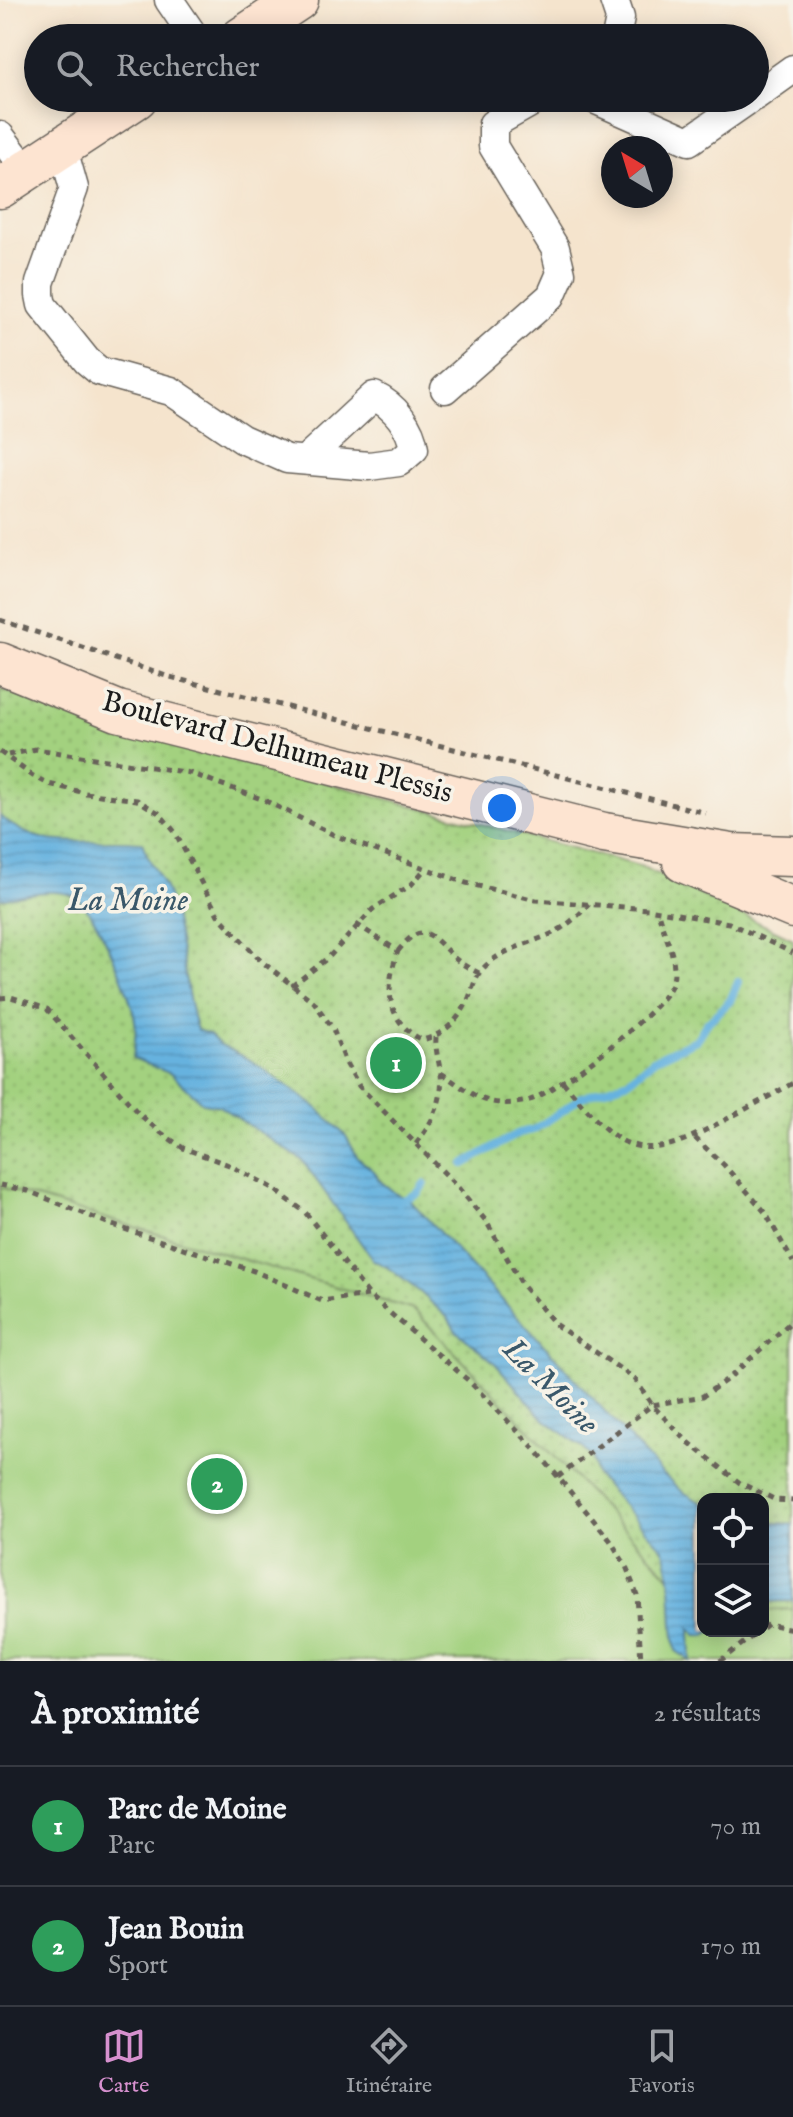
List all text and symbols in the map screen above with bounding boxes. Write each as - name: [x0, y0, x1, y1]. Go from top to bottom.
- search box: [24, 24, 769, 112]
- icon: search: [52, 46, 96, 90]
- text: Rechercher: [116, 49, 260, 87]
- north arrow: [601, 136, 673, 208]
- street label: Boulevard Delhumeau Plessis: [98, 683, 456, 813]
- your location: [482, 788, 522, 828]
- water label: La Moine: [67, 881, 189, 922]
- pin: 1: [370, 1033, 422, 1093]
- water label: La Moine: [492, 1329, 607, 1444]
- pin: 2: [191, 1454, 243, 1514]
- map controls: [697, 1493, 769, 1637]
- button: locate: [697, 1493, 769, 1565]
- button: layers: [697, 1565, 769, 1637]
- text: À proximité: [32, 1692, 199, 1735]
- text: 2 résultats: [654, 1697, 761, 1730]
- text: Parc de Moine: [108, 1791, 287, 1829]
- text: 1: [53, 1810, 63, 1843]
- text: 70 m: [710, 1810, 761, 1843]
- text: Parc: [108, 1829, 155, 1862]
- text: Jean Bouin: [108, 1911, 244, 1949]
- text: 2: [52, 1930, 64, 1963]
- text: 170 m: [701, 1930, 761, 1963]
- text: Sport: [108, 1949, 168, 1982]
- tab: Carte: [98, 2024, 149, 2100]
- tab: Itinéraire: [346, 2024, 432, 2100]
- tab: Favoris: [629, 2024, 695, 2100]

